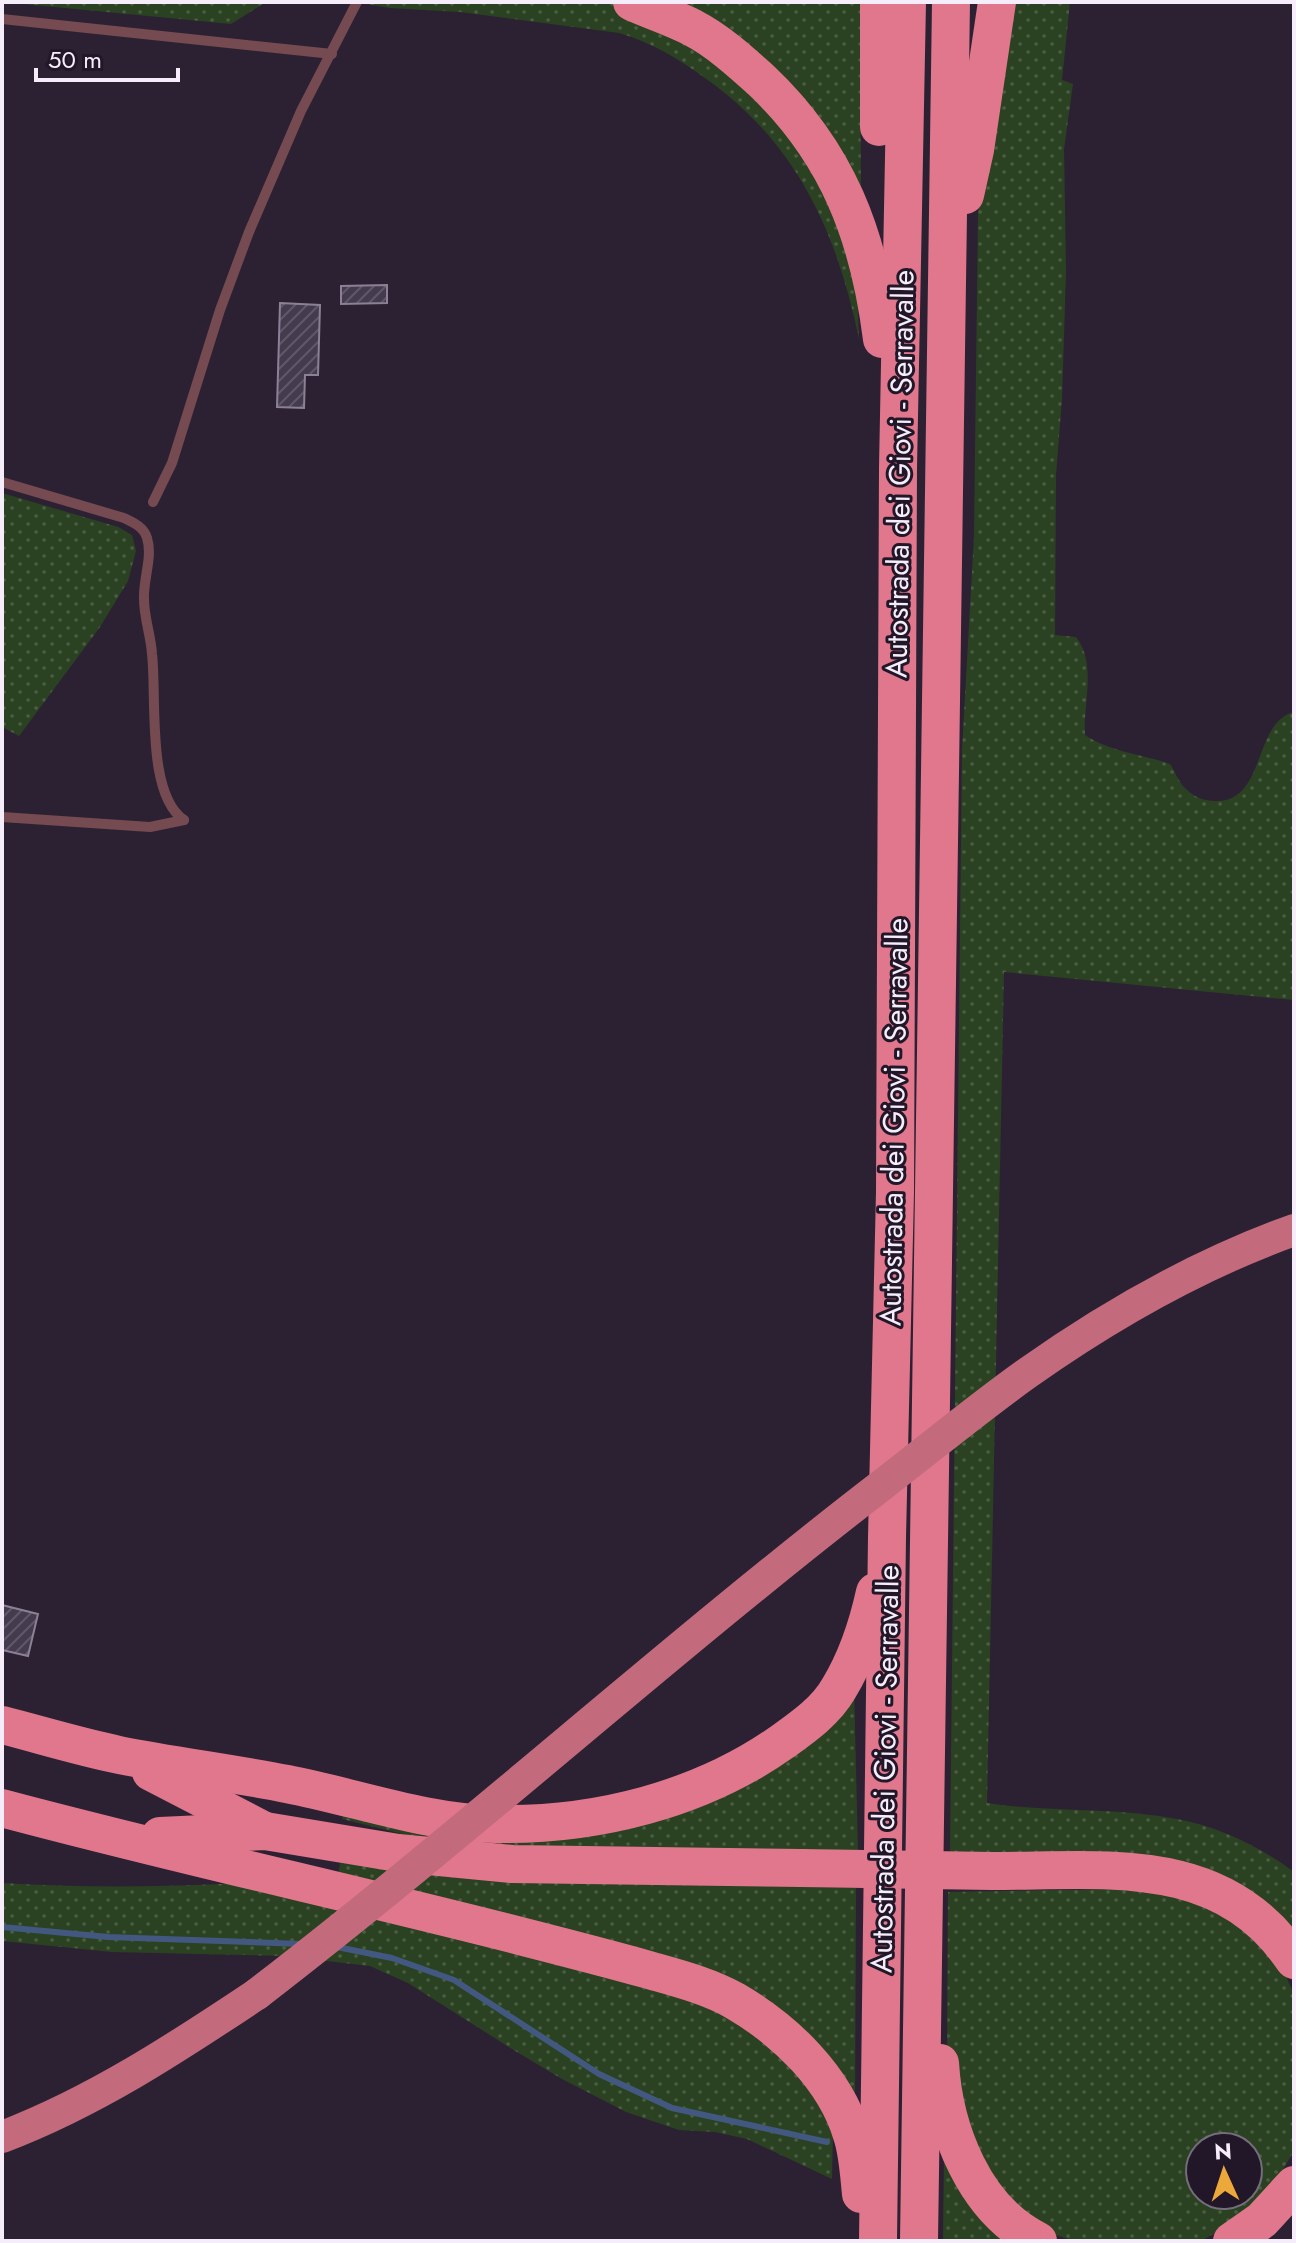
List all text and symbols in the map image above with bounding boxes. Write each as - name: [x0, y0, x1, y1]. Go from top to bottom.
- scale bar: [36, 32, 178, 82]
- text: 50 m: [48, 42, 102, 77]
- street label: Autostrada dei Giovi - Serravalle: [874, 269, 925, 679]
- street label: Autostrada dei Giovi - Serravalle: [868, 917, 919, 1327]
- street label: Autostrada dei Giovi - Serravalle: [859, 1564, 910, 1974]
- north arrow: [1184, 2131, 1264, 2211]
- text: N: [1213, 2135, 1233, 2167]

